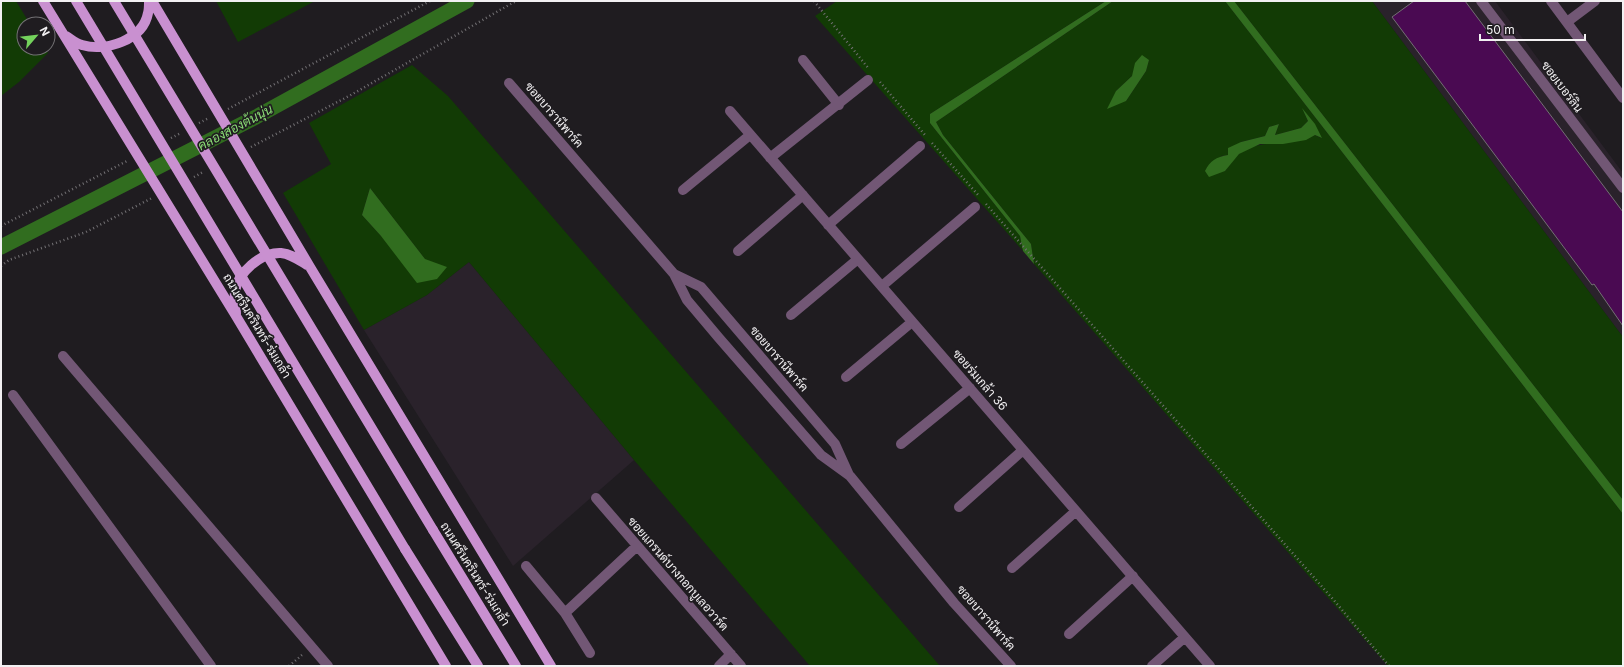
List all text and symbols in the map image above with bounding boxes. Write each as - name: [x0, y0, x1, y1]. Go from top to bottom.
- north arrow: [16, 16, 56, 56]
- scale bar: [1480, 16, 1585, 42]
- text: 50 m: [1486, 22, 1515, 37]
- text: N: [37, 24, 53, 38]
- street label: ซอยเบอร์ลิน: [1538, 58, 1587, 116]
- street label: ซอยบารานีพาร์ค: [522, 79, 587, 150]
- water label: คลองสองต้นนุ่น: [195, 100, 277, 155]
- street label: ถนนศรีนครินทร์-ร่มเกล้า: [220, 271, 295, 381]
- street label: ซอยบารานีพาร์ค: [747, 323, 812, 394]
- street label: ซอยร่มเกล้า 36: [950, 346, 1011, 413]
- street label: ซอยแกรนด์บางกอกบูเลอวาร์ด: [624, 514, 732, 634]
- street label: ถนนศรีนครินทร์-ร่มเกล้า: [437, 519, 513, 628]
- street label: ซอยบารานีพาร์ค: [954, 582, 1019, 653]

